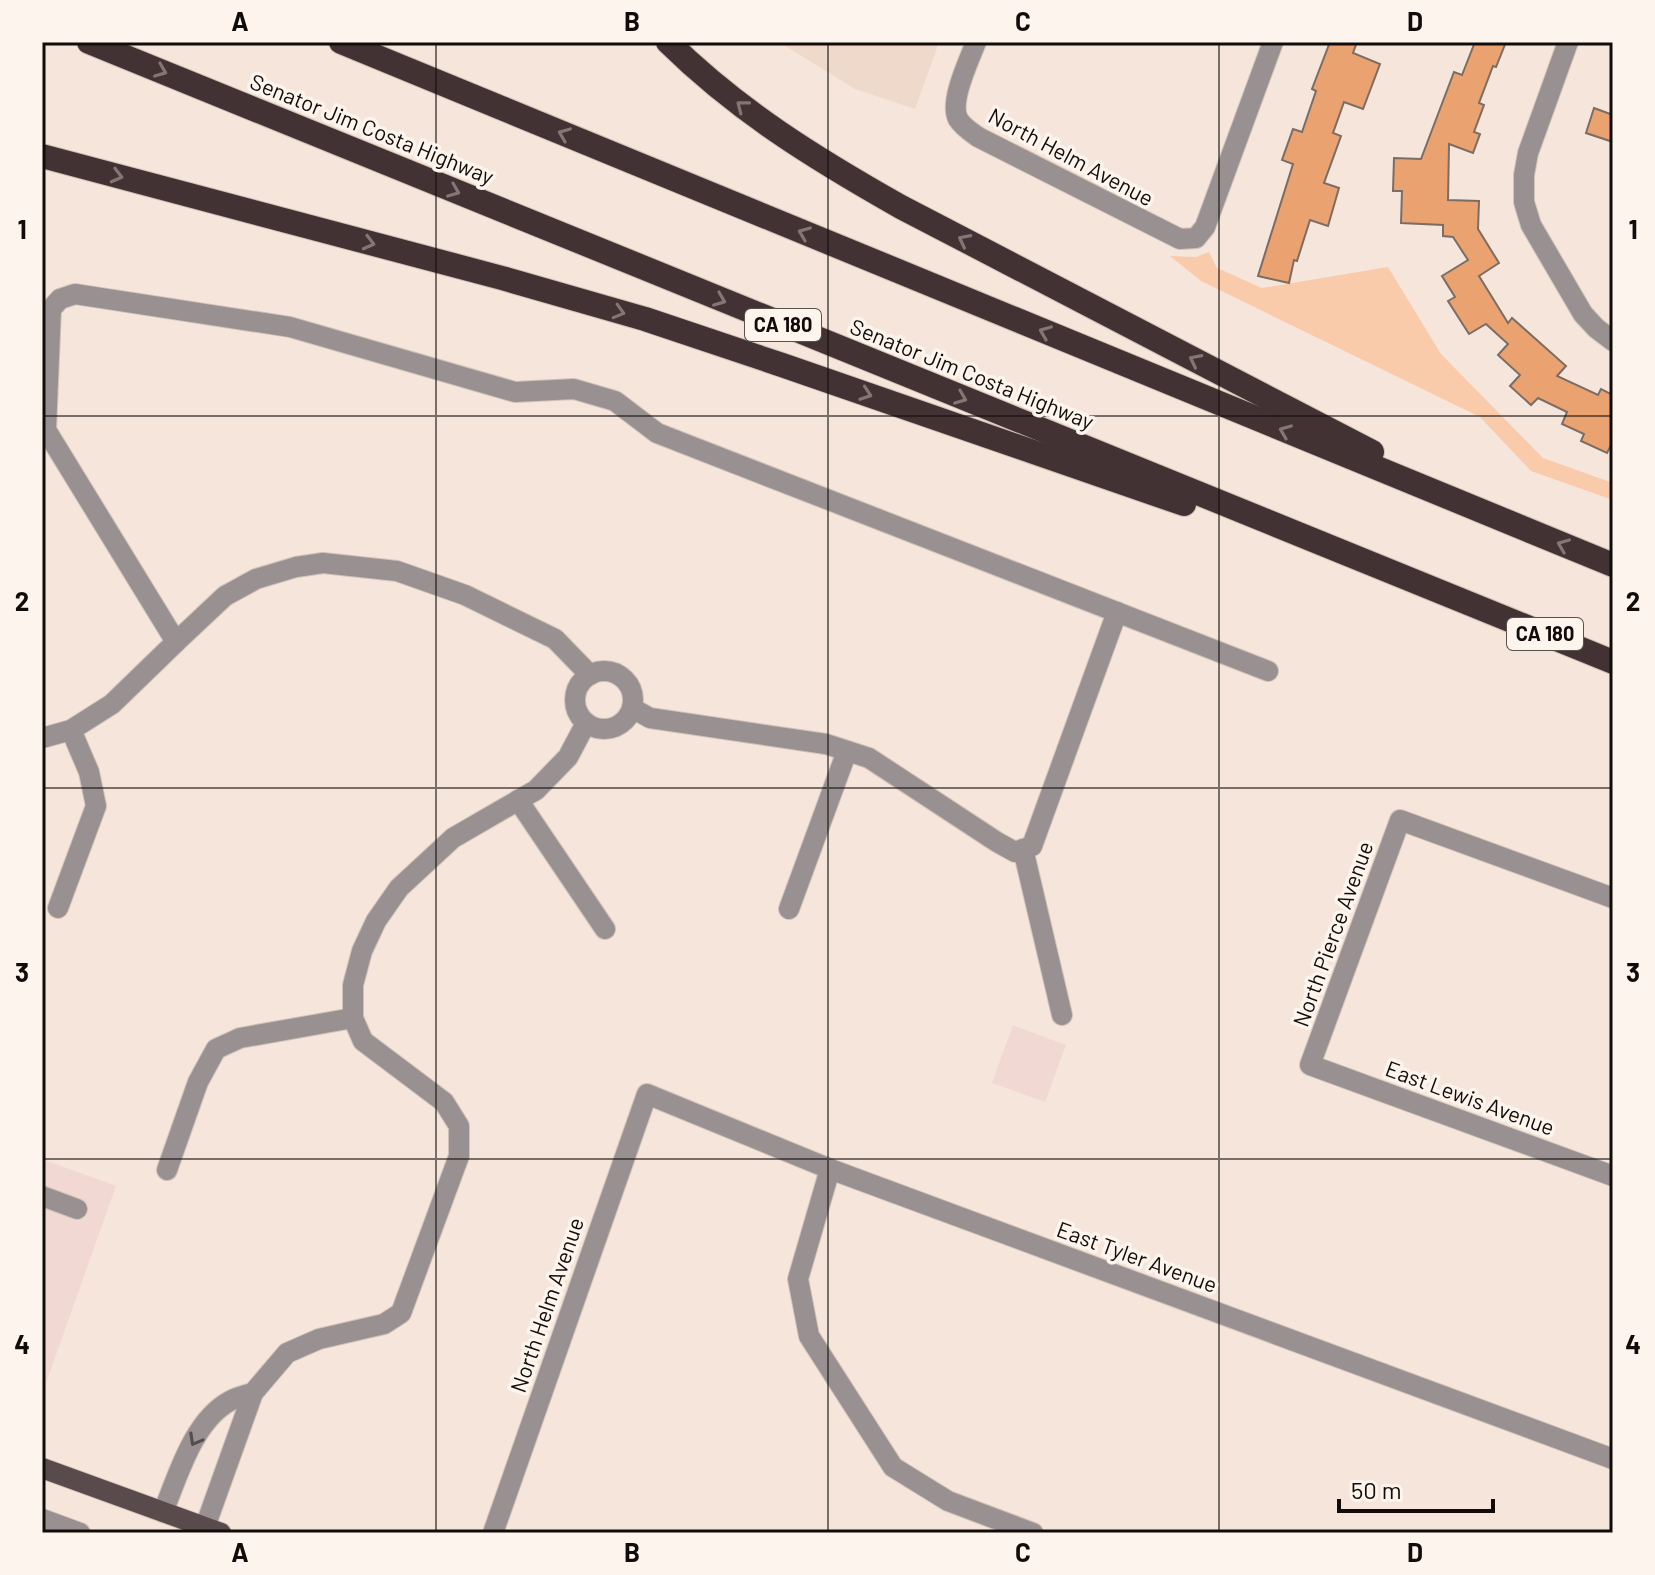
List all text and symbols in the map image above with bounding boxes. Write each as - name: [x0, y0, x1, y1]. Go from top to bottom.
- text: A: [231, 5, 249, 36]
- text: B: [624, 5, 640, 36]
- text: C: [1015, 5, 1031, 36]
- text: D: [1407, 5, 1423, 36]
- one-way arrow: [153, 62, 167, 78]
- street label: Senator Jim Costa Highway: [247, 67, 498, 189]
- one-way arrow: [736, 101, 751, 115]
- street label: North Helm Avenue: [985, 102, 1158, 211]
- one-way arrow: [558, 127, 572, 144]
- one-way arrow: [110, 167, 124, 184]
- one-way arrow: [446, 181, 460, 197]
- text: 1: [17, 213, 27, 244]
- text: 1: [1628, 213, 1638, 244]
- one-way arrow: [798, 226, 812, 243]
- one-way arrow: [361, 233, 375, 250]
- one-way arrow: [958, 235, 972, 250]
- one-way arrow: [712, 290, 727, 306]
- one-way arrow: [612, 303, 626, 319]
- road number: CA 180: [745, 309, 821, 341]
- street label: Senator Jim Costa Highway: [847, 312, 1098, 434]
- one-way arrow: [1039, 325, 1053, 342]
- one-way arrow: [1188, 354, 1203, 369]
- one-way arrow: [858, 384, 872, 400]
- one-way arrow: [953, 388, 967, 405]
- one-way arrow: [1279, 424, 1293, 441]
- one-way arrow: [1557, 538, 1571, 555]
- text: 2: [15, 585, 29, 616]
- text: 2: [1626, 585, 1640, 616]
- road number: CA 180: [1507, 618, 1583, 650]
- street label: North Pierce Avenue: [1286, 838, 1378, 1030]
- text: 3: [15, 956, 29, 987]
- text: 3: [1626, 956, 1640, 987]
- street label: East Lewis Avenue: [1382, 1054, 1558, 1140]
- street label: North Helm Avenue: [504, 1214, 588, 1395]
- street label: East Tyler Avenue: [1054, 1215, 1221, 1297]
- text: 4: [14, 1328, 30, 1359]
- text: 4: [1625, 1328, 1641, 1359]
- one-way arrow: [189, 1431, 205, 1445]
- scale bar: [1339, 1463, 1493, 1513]
- text: 50 m: [1351, 1475, 1402, 1504]
- text: A: [231, 1536, 249, 1567]
- text: B: [624, 1536, 640, 1567]
- text: C: [1015, 1536, 1031, 1567]
- text: D: [1407, 1536, 1423, 1567]

